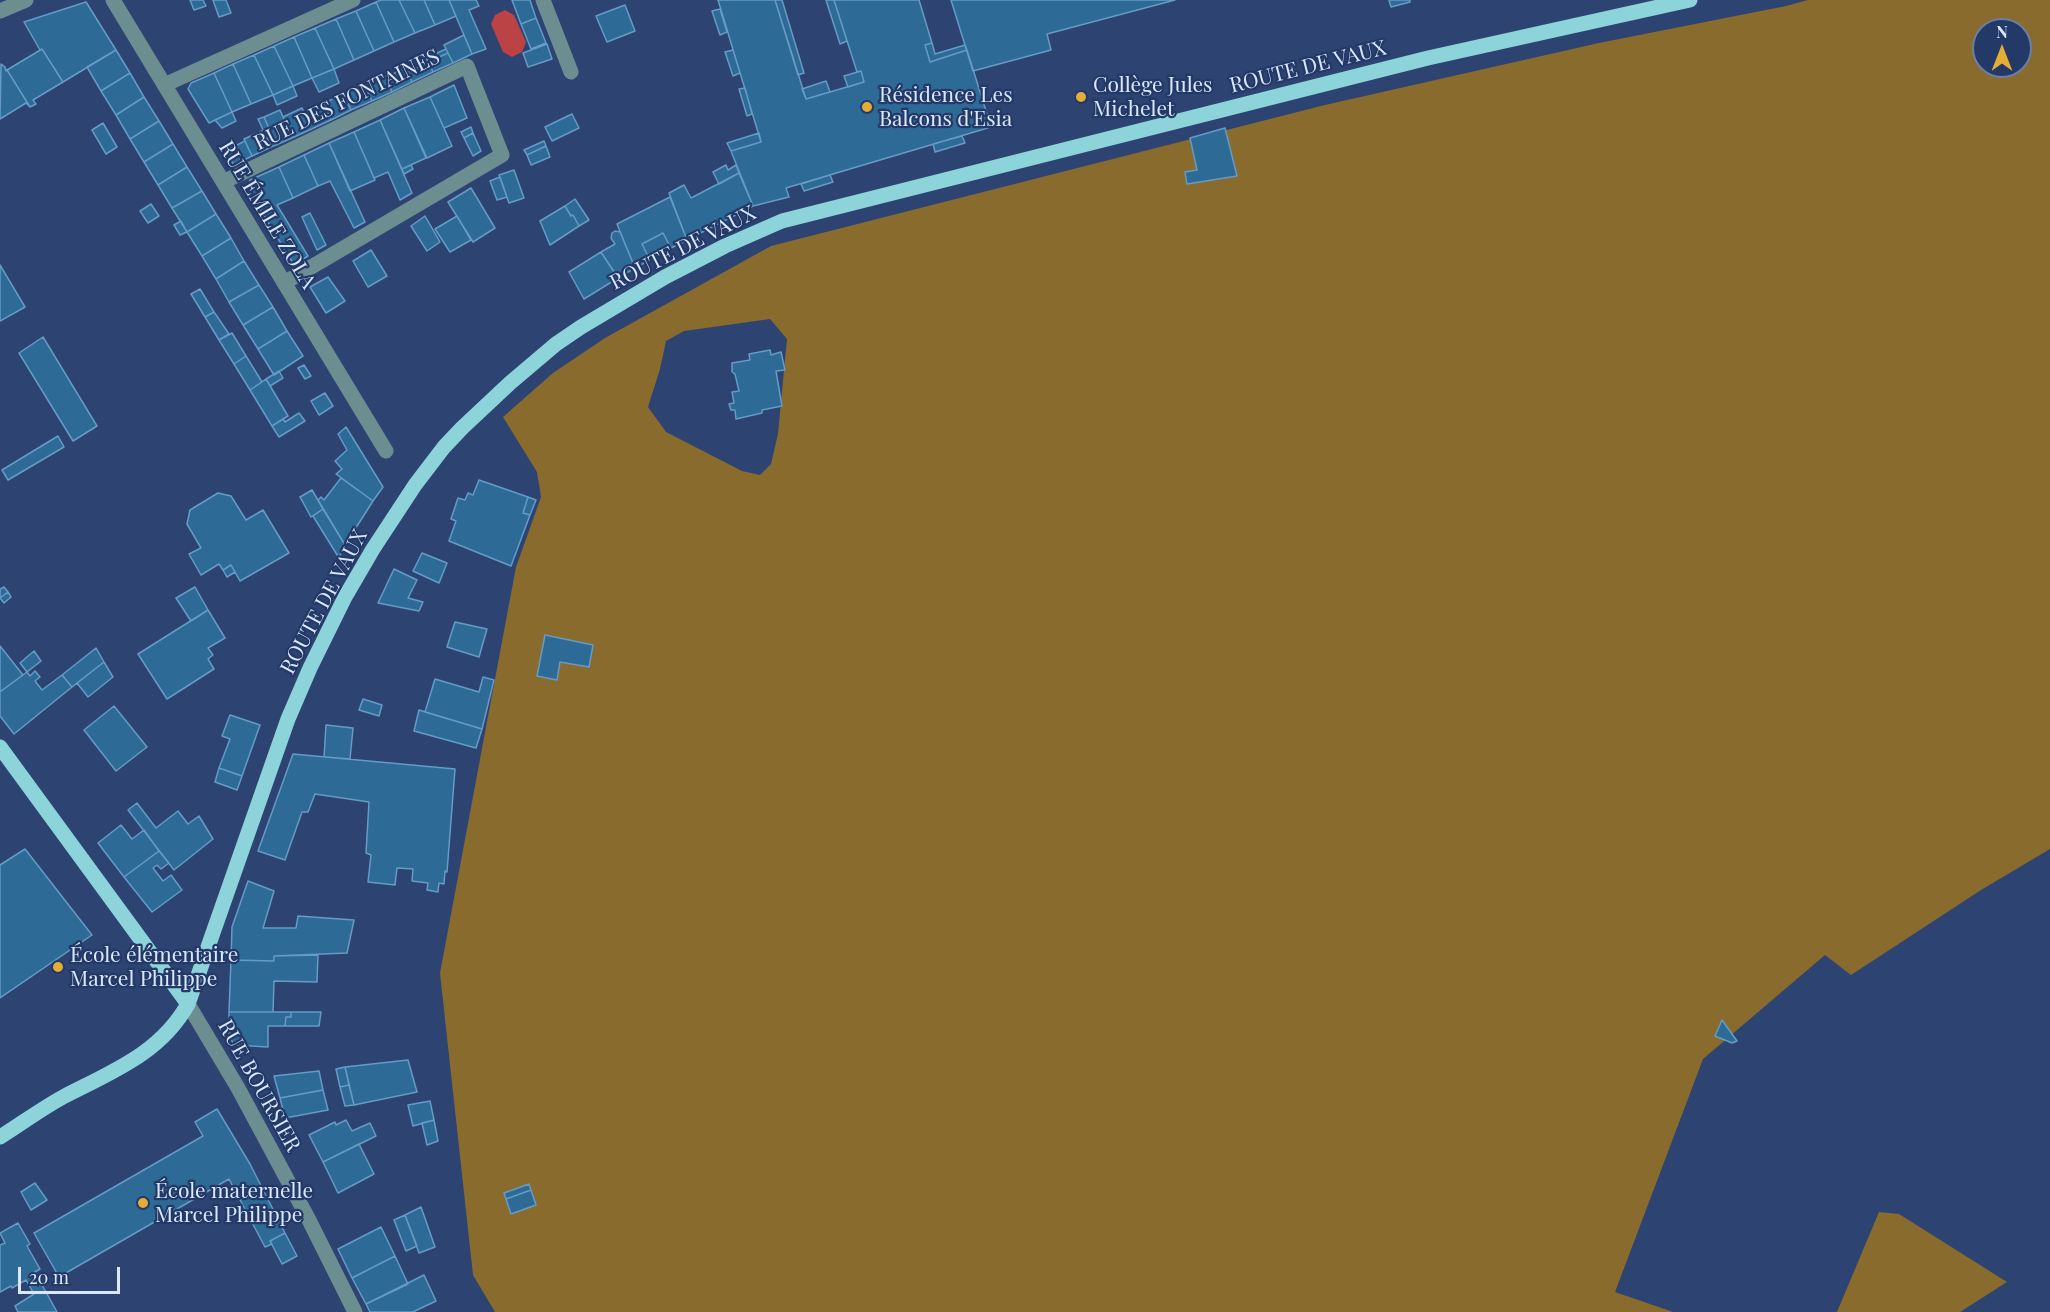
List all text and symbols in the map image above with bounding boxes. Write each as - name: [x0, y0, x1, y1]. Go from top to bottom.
- north arrow: [1972, 18, 2032, 78]
- text: N: [1996, 21, 2008, 42]
- street label: ROUTE DE VAUX: [1227, 35, 1389, 99]
- street label: RUE DES FONTAINES: [250, 44, 444, 156]
- place label: Collège Jules Michelet: [1093, 72, 1212, 122]
- place label: Résidence Les Balcons d'Esia: [879, 82, 1013, 132]
- marker: Collège Jules Michelet: [1074, 90, 1088, 104]
- marker: Résidence Les Balcons d'Esia: [860, 100, 874, 114]
- street label: RUE ÉMILE ZOLA: [213, 137, 321, 293]
- street label: ROUTE DE VAUX: [606, 200, 760, 296]
- street label: ROUTE DE VAUX: [275, 525, 373, 679]
- place label: École élémentaire Marcel Philippe: [70, 942, 238, 992]
- marker: École élémentaire Marcel Philippe: [51, 960, 65, 974]
- street label: RUE BOURSIER: [212, 1016, 306, 1156]
- place label: École maternelle Marcel Philippe: [155, 1178, 313, 1228]
- marker: École maternelle Marcel Philippe: [136, 1196, 150, 1210]
- scale bar: [21, 1255, 123, 1293]
- text: 20 m: [29, 1265, 69, 1289]

